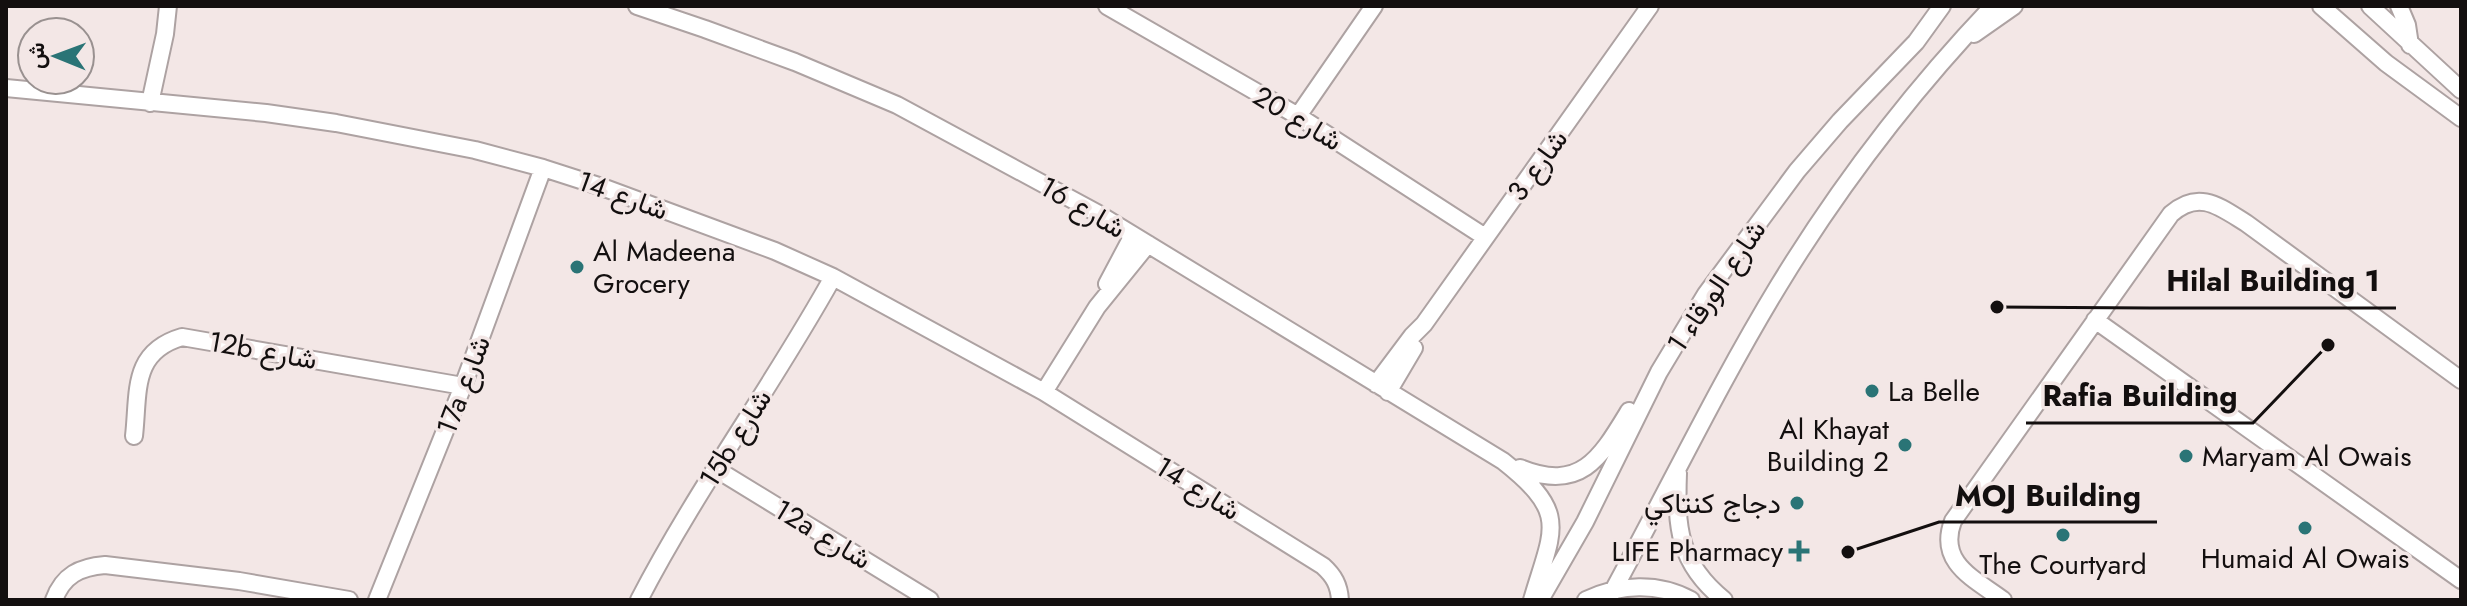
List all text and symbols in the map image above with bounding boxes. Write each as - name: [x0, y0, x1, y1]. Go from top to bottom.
- north arrow: [16, 16, 96, 96]
- text: ش: [20, 42, 52, 69]
- street label: شارع 20: [1245, 76, 1350, 161]
- street label: شارع 3: [1497, 121, 1578, 210]
- street label: شارع 14: [572, 160, 674, 231]
- street label: شارع 16: [1032, 166, 1133, 249]
- street label: شارع الورقاء 1: [1657, 212, 1776, 361]
- place label: Al Madeena Grocery: [593, 231, 735, 304]
- callout: Hilal Building 1: [2150, 254, 2396, 308]
- marker: Al Madeena Grocery: [568, 258, 586, 276]
- text: Hilal Building 1: [2166, 259, 2380, 302]
- street label: 12b شارع: [206, 321, 320, 380]
- street label: 17a شارع: [426, 330, 501, 440]
- callout: Rafia Building: [2026, 369, 2253, 423]
- place label: La Belle: [1888, 371, 1980, 412]
- text: Rafia Building: [2042, 374, 2238, 417]
- street label: 15b شارع: [689, 381, 782, 495]
- marker: La Belle: [1863, 382, 1881, 400]
- place label: Al Khayat Building 2: [1767, 409, 1889, 482]
- marker: Al Khayat Building 2: [1896, 436, 1914, 454]
- place label: Maryam Al Owais: [2202, 436, 2412, 477]
- street label: شارع 14: [1147, 446, 1248, 531]
- marker: Maryam Al Owais: [2177, 447, 2195, 465]
- callout: MOJ Building: [1939, 468, 2157, 522]
- text: MOJ Building: [1955, 474, 2141, 517]
- place label: دجاج كنتاكي: [1644, 483, 1781, 526]
- street label: 12a شارع: [766, 489, 879, 579]
- marker: دجاج كنتاكي: [1788, 494, 1806, 512]
- marker: Humaid Al Owais: [2296, 519, 2314, 537]
- marker: The Courtyard: [2054, 526, 2072, 544]
- place label: LIFE Pharmacy: [1612, 531, 1784, 572]
- place label: Humaid Al Owais: [2201, 538, 2409, 579]
- marker: LIFE Pharmacy: [1790, 542, 1808, 560]
- place label: The Courtyard: [1979, 544, 2147, 585]

